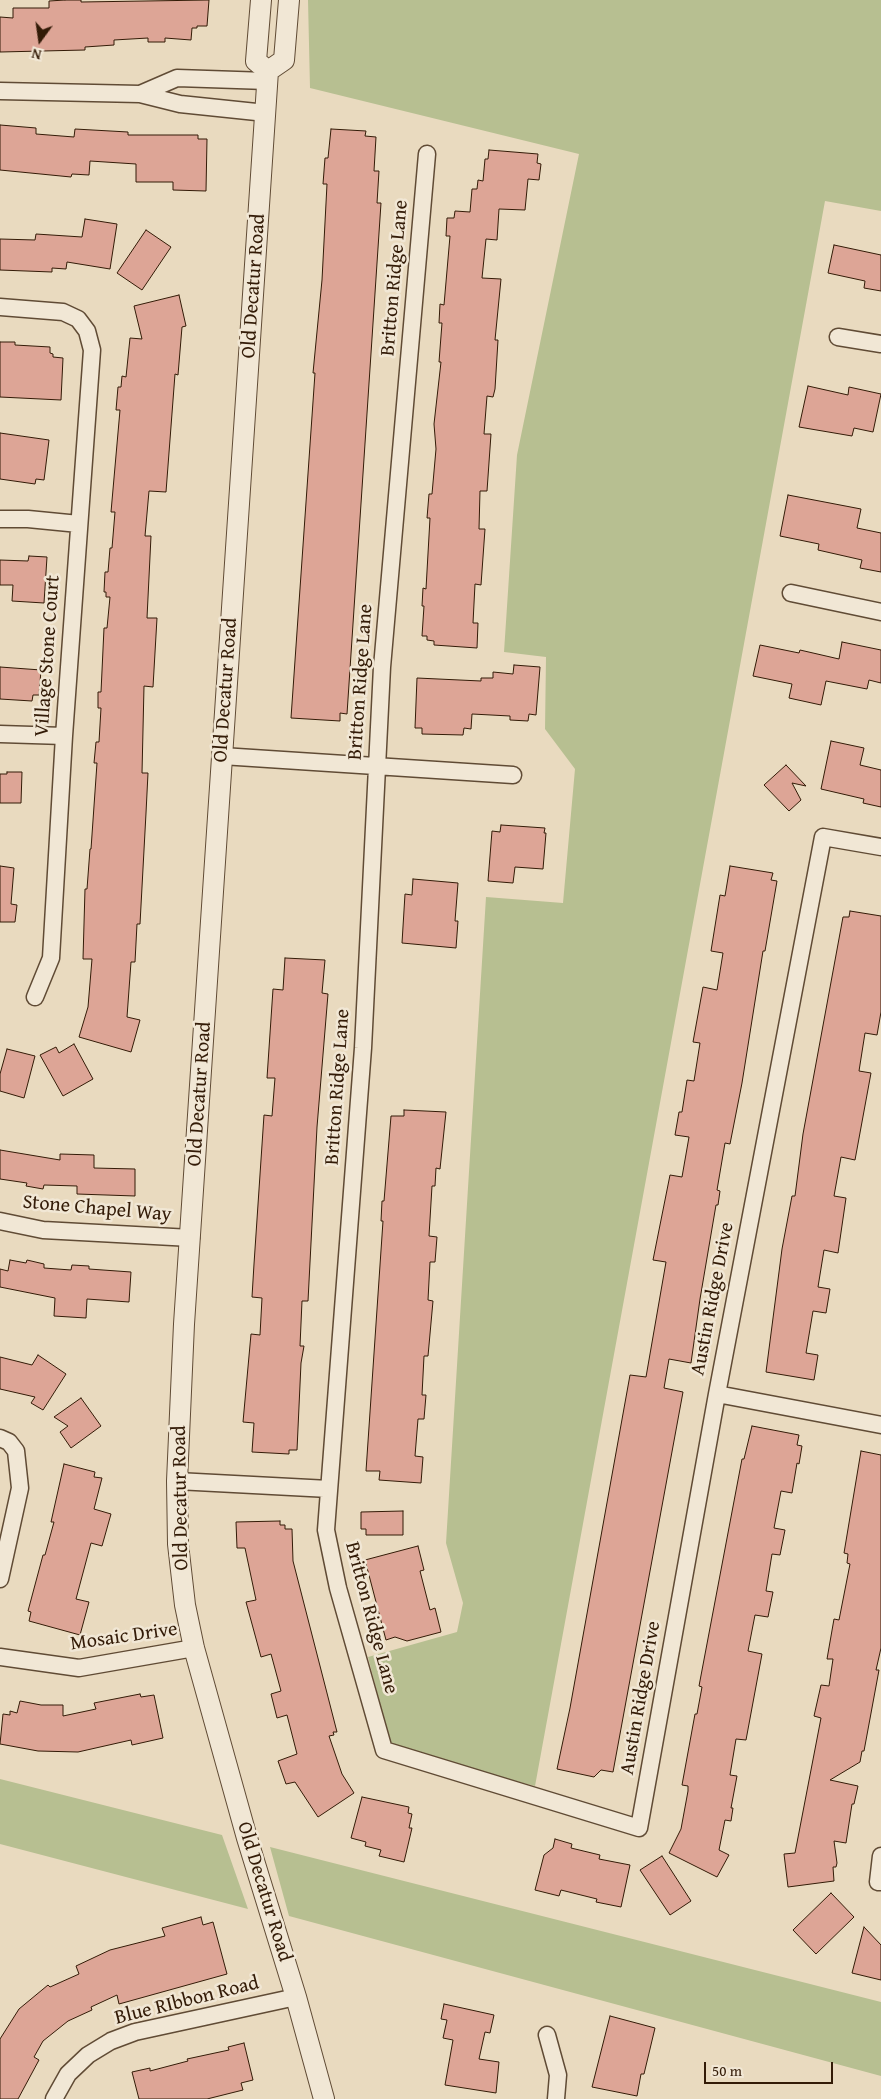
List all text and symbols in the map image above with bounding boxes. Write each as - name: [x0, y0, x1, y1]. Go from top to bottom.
- north arrow: [15, 15, 65, 65]
- text: N: [29, 44, 43, 65]
- street label: Britton Ridge Lane: [376, 199, 414, 357]
- street label: Old Decatur Road: [237, 213, 271, 359]
- street label: Village Stone Court: [30, 574, 66, 738]
- street label: Britton Ridge Lane: [344, 603, 378, 761]
- street label: Old Decatur Road: [209, 617, 243, 763]
- street label: Britton Ridge Lane: [321, 1008, 355, 1166]
- street label: Old Decatur Road: [183, 1021, 217, 1167]
- street label: Stone Chapel Way: [22, 1191, 172, 1227]
- street label: Austin Ridge Drive: [686, 1220, 740, 1378]
- street label: Old Decatur Road: [168, 1425, 194, 1571]
- street label: Britton Ridge Lane: [339, 1539, 403, 1697]
- street label: Mosaic Drive: [69, 1618, 179, 1656]
- street label: Austin Ridge Drive: [616, 1619, 666, 1777]
- street label: Old Decatur Road: [231, 1819, 297, 1965]
- street label: Blue RIbbon Road: [112, 1972, 262, 2030]
- scale bar: [706, 2052, 835, 2084]
- text: 50 m: [712, 2060, 742, 2081]

